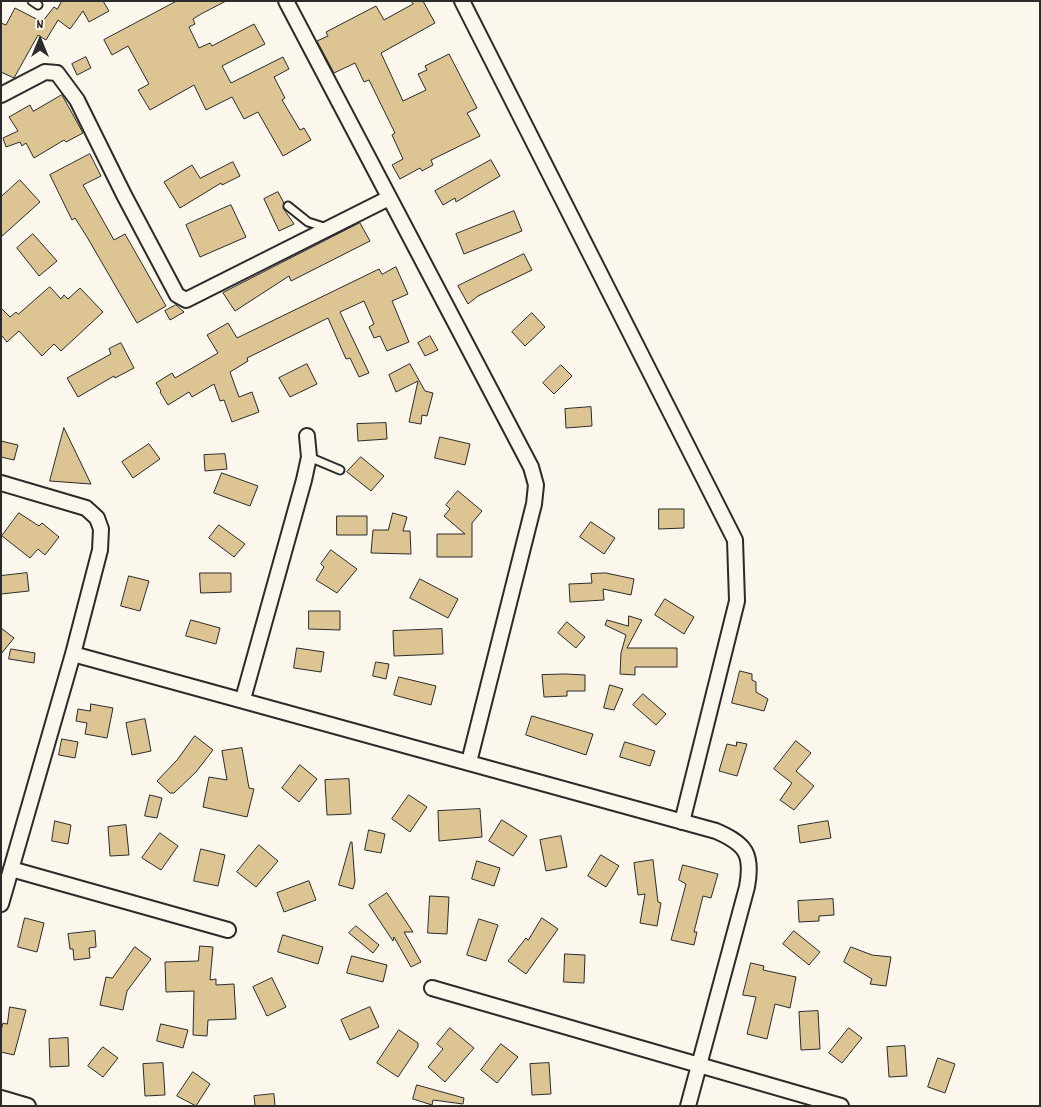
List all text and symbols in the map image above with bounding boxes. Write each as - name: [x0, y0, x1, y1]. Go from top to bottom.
- north arrow: [15, 15, 65, 65]
- text: N: [37, 15, 43, 35]

